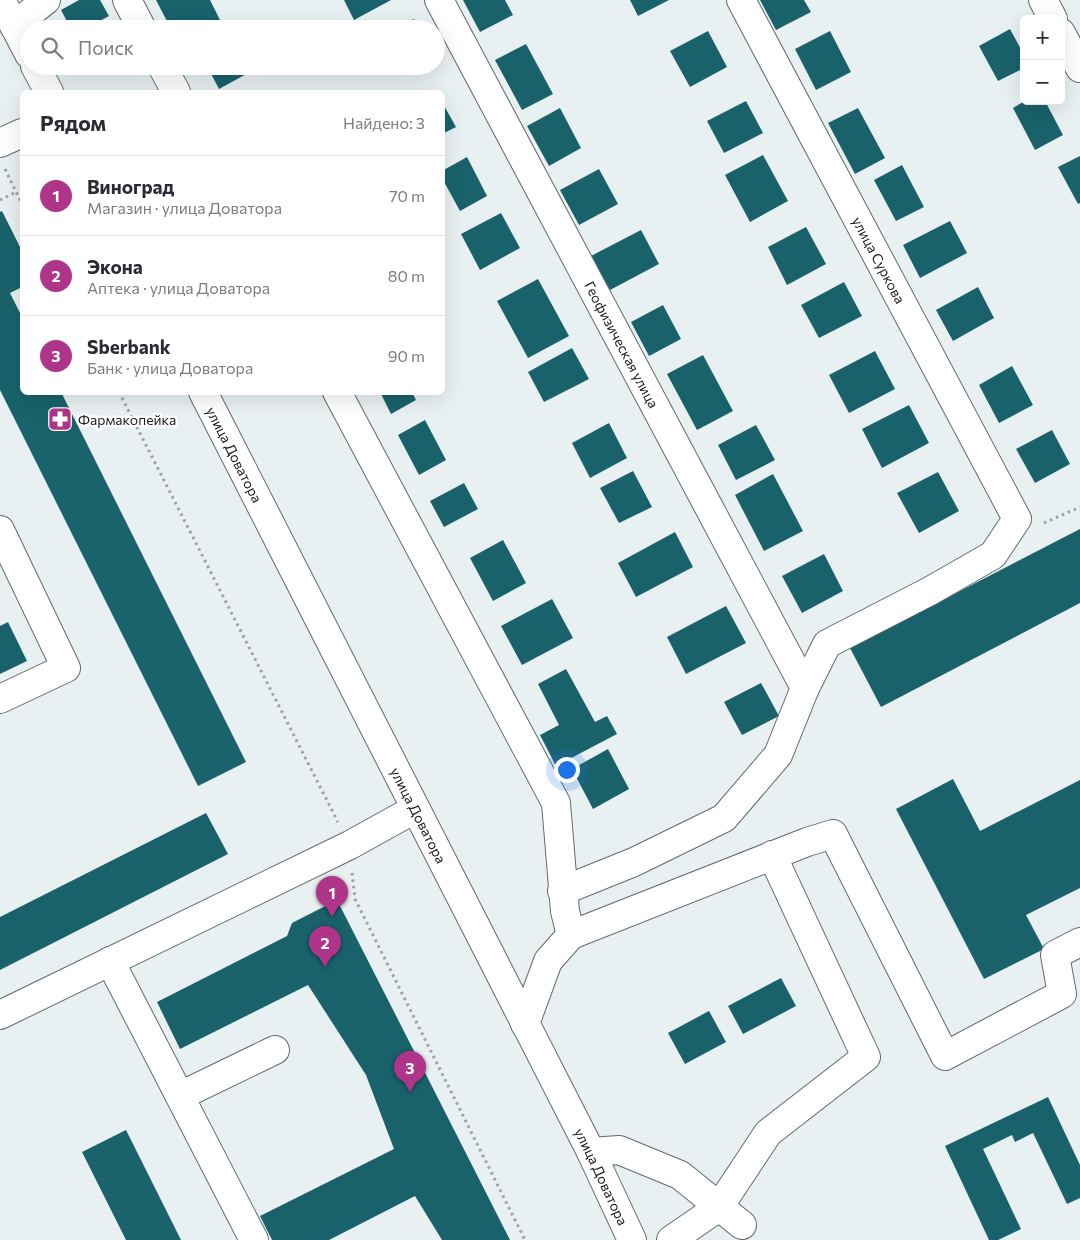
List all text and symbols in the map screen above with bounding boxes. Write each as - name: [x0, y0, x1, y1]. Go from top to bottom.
- map controls: [1020, 15, 1065, 105]
- button: +: [1020, 15, 1065, 60]
- search box: [20, 20, 445, 75]
- icon: search: [38, 34, 66, 62]
- text: Поиск: [78, 36, 134, 59]
- button: −: [1020, 60, 1065, 105]
- text: Рядом: [40, 110, 106, 135]
- text: Найдено: 3: [343, 113, 425, 132]
- text: Виноград: [87, 175, 174, 198]
- text: 1: [52, 186, 60, 205]
- text: 70 m: [389, 186, 425, 205]
- text: Магазин · улица Доватора: [87, 198, 282, 217]
- street label: улица Суркова: [849, 214, 909, 306]
- text: Экона: [87, 255, 143, 278]
- text: 2: [51, 266, 61, 285]
- text: 80 m: [388, 266, 425, 285]
- text: Аптека · улица Доватора: [87, 278, 270, 297]
- street label: Геофизическая улица: [581, 278, 663, 411]
- text: Sberbank: [87, 335, 171, 358]
- text: 3: [51, 346, 61, 365]
- text: 90 m: [388, 346, 425, 365]
- text: Банк · улица Доватора: [87, 358, 253, 377]
- street label: улица Доватора: [203, 404, 266, 505]
- pharmacy icon: Фармакопейка: [47, 406, 73, 432]
- place label: Фармакопейка: [78, 411, 176, 428]
- your location: [554, 757, 580, 783]
- street label: улица Доватора: [387, 764, 451, 866]
- pin: 1: [316, 876, 348, 917]
- pin: 2: [309, 926, 341, 967]
- pin: 3: [394, 1051, 426, 1092]
- street label: улица Доватора: [572, 1125, 632, 1228]

